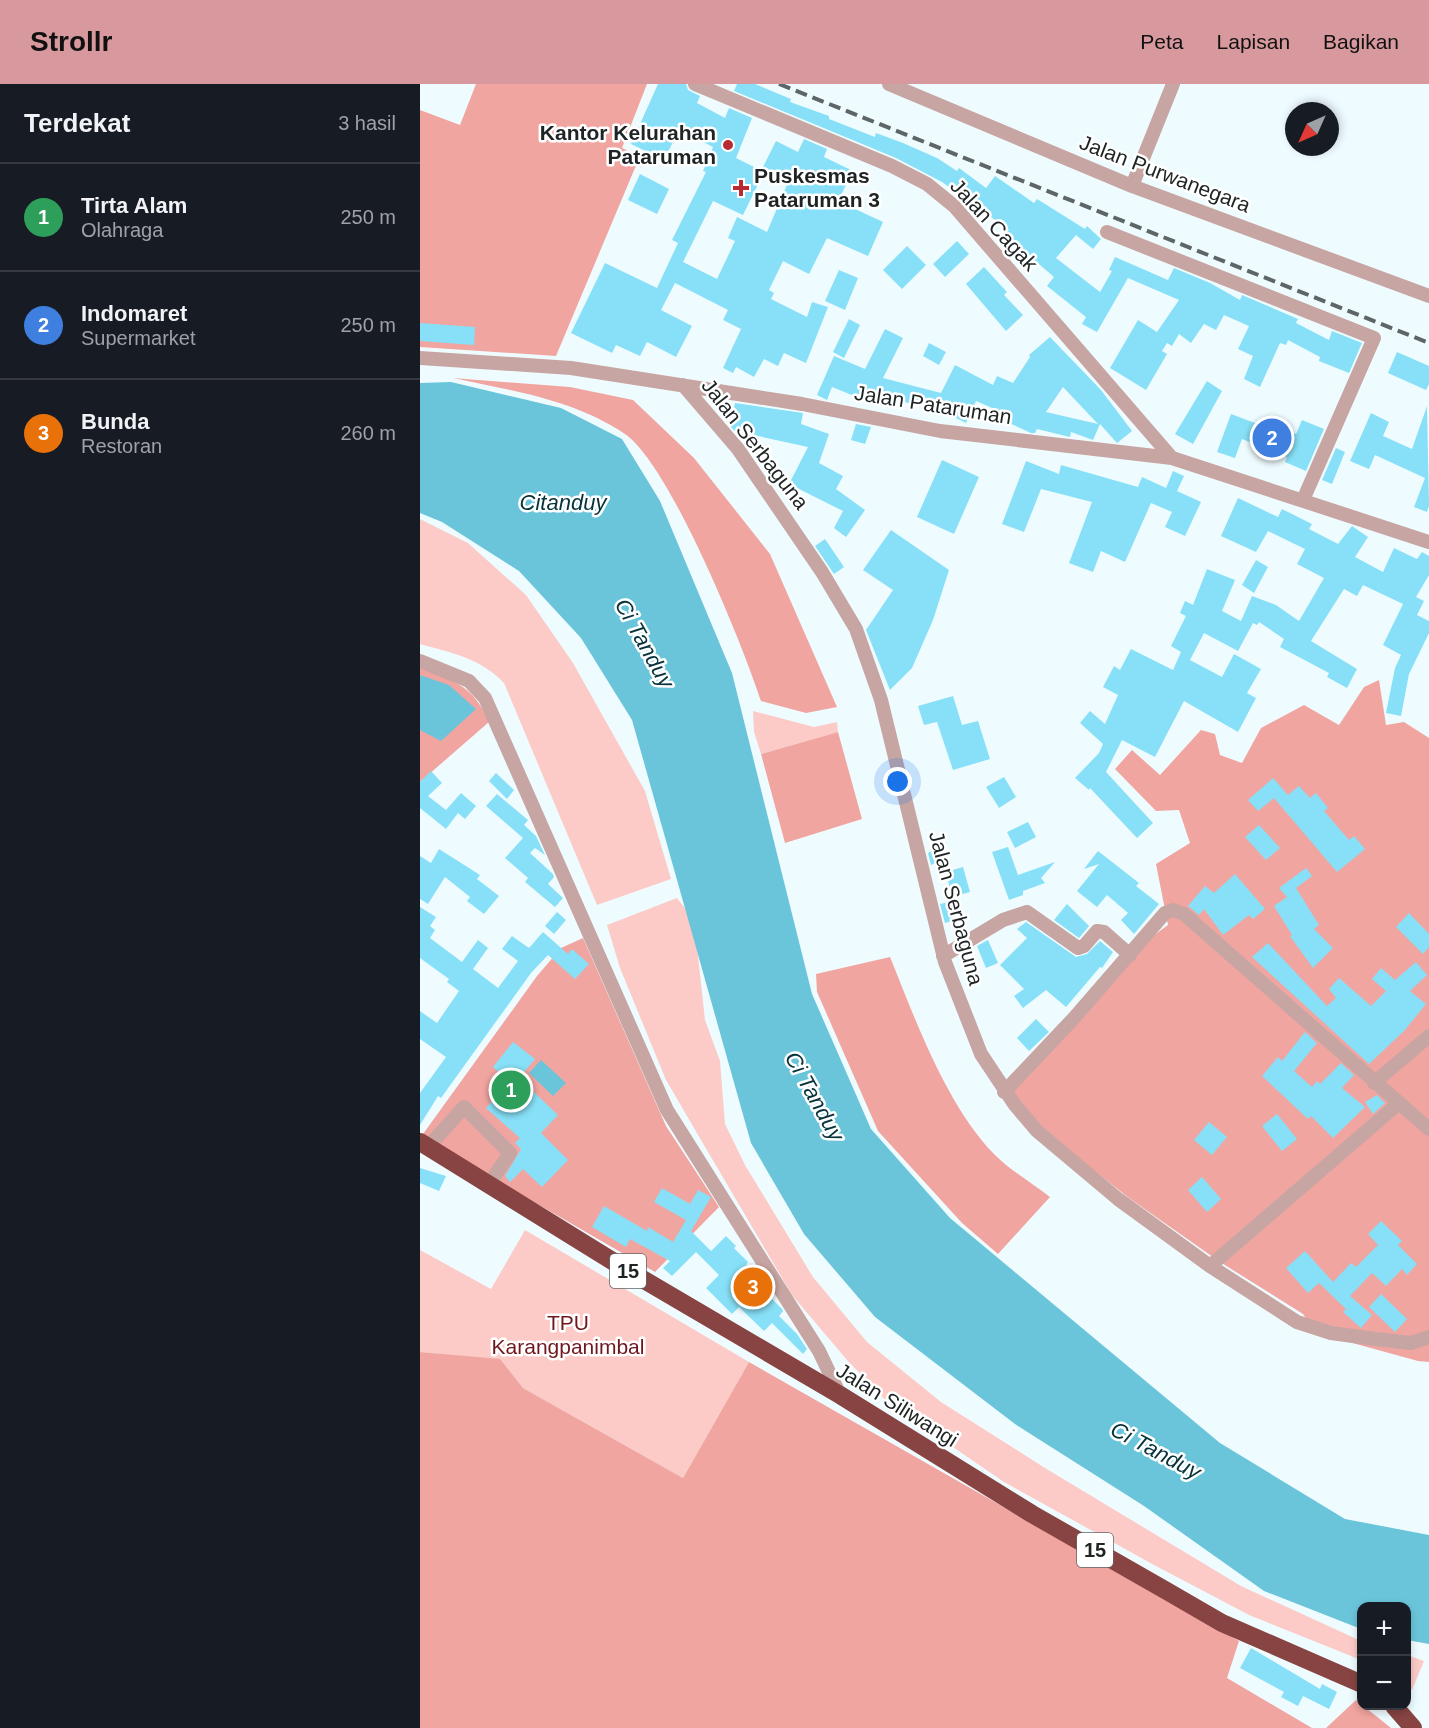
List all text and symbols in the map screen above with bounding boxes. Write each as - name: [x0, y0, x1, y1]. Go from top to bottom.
- text: Strollr: [30, 26, 112, 57]
- text: Peta: [1140, 30, 1184, 53]
- text: Lapisan: [1217, 30, 1290, 53]
- text: Bagikan: [1323, 30, 1399, 53]
- north arrow: [1285, 102, 1339, 156]
- text: Terdekat: [24, 108, 130, 138]
- text: 3 hasil: [338, 112, 396, 134]
- place label: Kantor Kelurahan Pataruman: [540, 121, 716, 168]
- street label: Jalan Purwanegara: [1077, 130, 1254, 217]
- marker: Kantor Kelurahan Pataruman: [721, 138, 735, 152]
- place label: Puskesmas Pataruman 3: [754, 164, 880, 211]
- street label: Jalan Cagak: [946, 174, 1043, 276]
- marker: Puskesmas Pataruman 3: [732, 179, 750, 197]
- text: Tirta Alam: [81, 193, 187, 218]
- text: 1: [38, 206, 49, 228]
- text: 250 m: [340, 206, 396, 228]
- text: Olahraga: [81, 219, 163, 241]
- text: Indomaret: [81, 301, 187, 326]
- text: 2: [38, 314, 49, 336]
- text: 250 m: [340, 314, 396, 336]
- text: Supermarket: [81, 327, 196, 349]
- street label: Jalan Serbaguna: [697, 374, 814, 514]
- street label: Jalan Pataruman: [853, 381, 1013, 428]
- text: Bunda: [81, 409, 149, 434]
- pin: 2: [1252, 416, 1292, 460]
- text: 3: [38, 422, 49, 444]
- text: 260 m: [340, 422, 396, 444]
- text: Restoran: [81, 435, 162, 457]
- water label: Citanduy: [520, 490, 608, 515]
- water label: Ci Tanduy: [610, 594, 680, 694]
- your location: [883, 767, 912, 796]
- street label: Jalan Serbaguna: [925, 828, 988, 988]
- water label: Ci Tanduy: [780, 1047, 850, 1147]
- pin: 1: [492, 1068, 530, 1112]
- road number: 15: [610, 1254, 646, 1288]
- pin: 3: [734, 1264, 772, 1310]
- park label: TPU Karangpanimbal: [492, 1311, 644, 1358]
- street label: Jalan Siliwangi: [832, 1358, 962, 1451]
- water label: Ci Tanduy: [1107, 1416, 1207, 1485]
- road number: 15: [1077, 1533, 1113, 1567]
- map controls: [1357, 1602, 1411, 1710]
- button: +: [1357, 1602, 1411, 1656]
- button: −: [1357, 1656, 1411, 1710]

